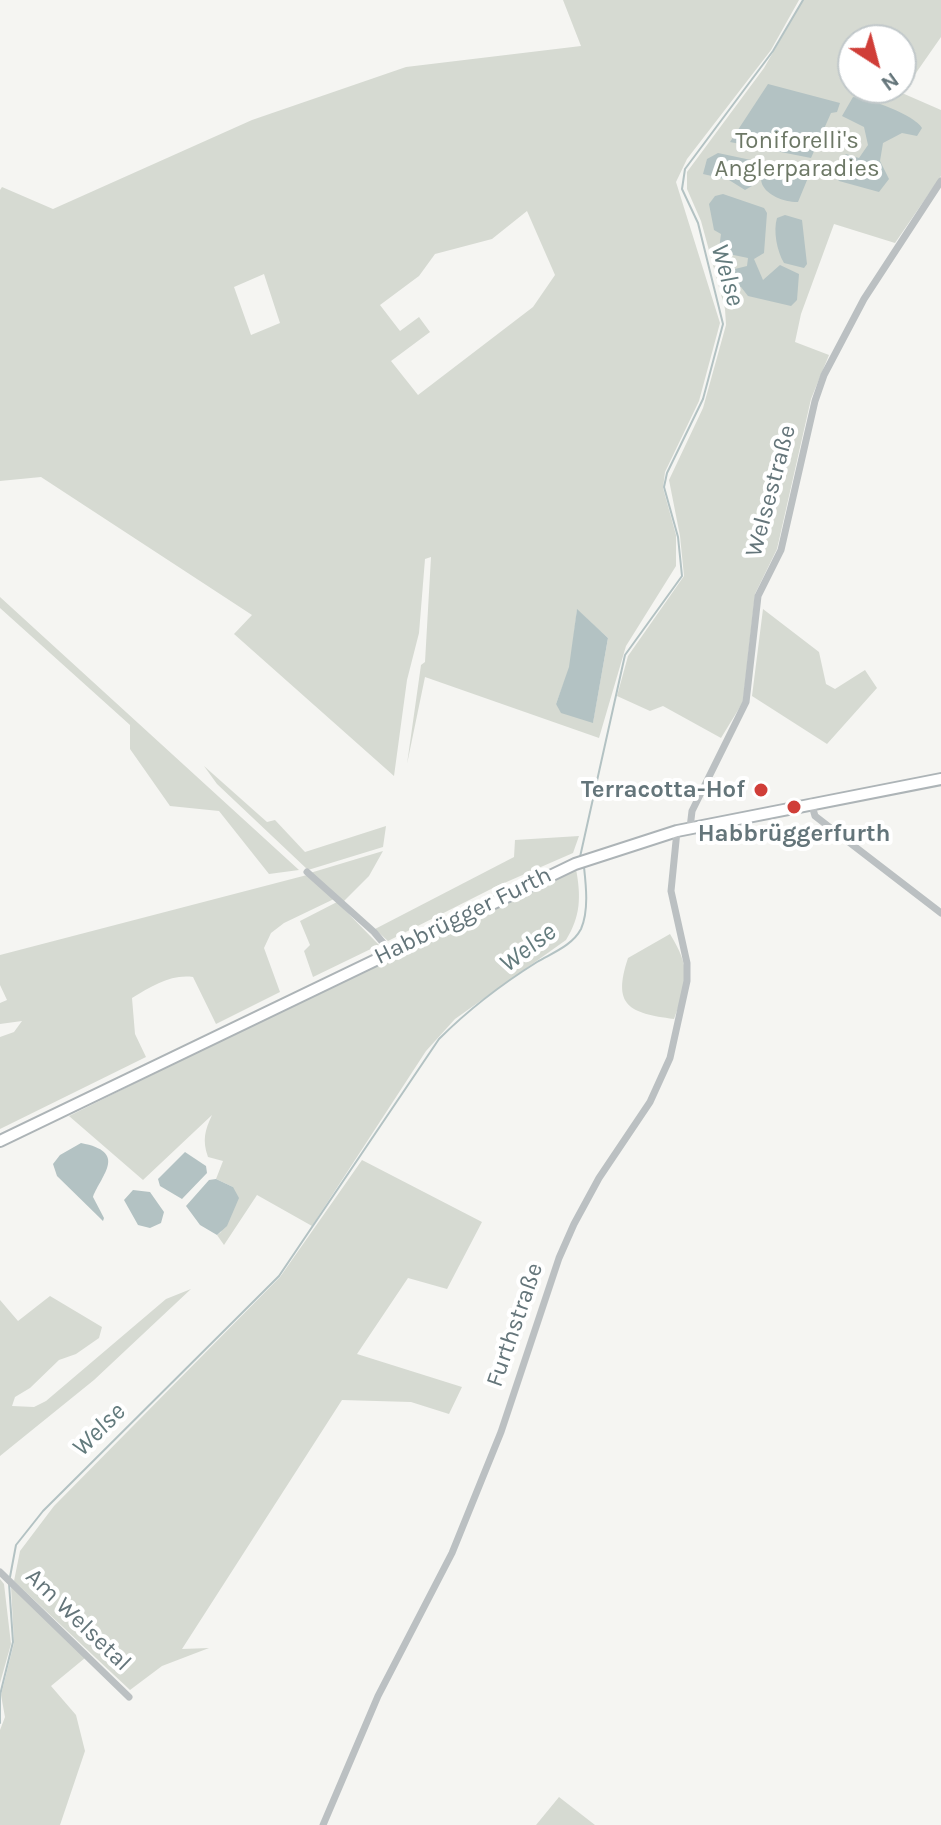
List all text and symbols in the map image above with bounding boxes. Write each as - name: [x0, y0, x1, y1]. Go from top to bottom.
- north arrow: [837, 24, 917, 104]
- text: N: [876, 67, 904, 97]
- park label: Toniforelli's Anglerparadies: [715, 127, 879, 183]
- water label: Welse: [703, 240, 751, 310]
- street label: Welsestraße: [740, 422, 802, 560]
- place label: Terracotta-Hof: [581, 776, 745, 804]
- marker: Terracotta-Hof: [752, 781, 770, 799]
- marker: Habbrüggerfurth: [785, 798, 803, 816]
- place label: Habbrüggerfurth: [698, 820, 890, 848]
- street label: Habbrügger Furth: [370, 861, 556, 971]
- water label: Welse: [493, 917, 563, 979]
- street label: Furthstraße: [480, 1259, 550, 1391]
- water label: Welse: [66, 1397, 132, 1463]
- street label: Am Welsetal: [19, 1563, 137, 1677]

